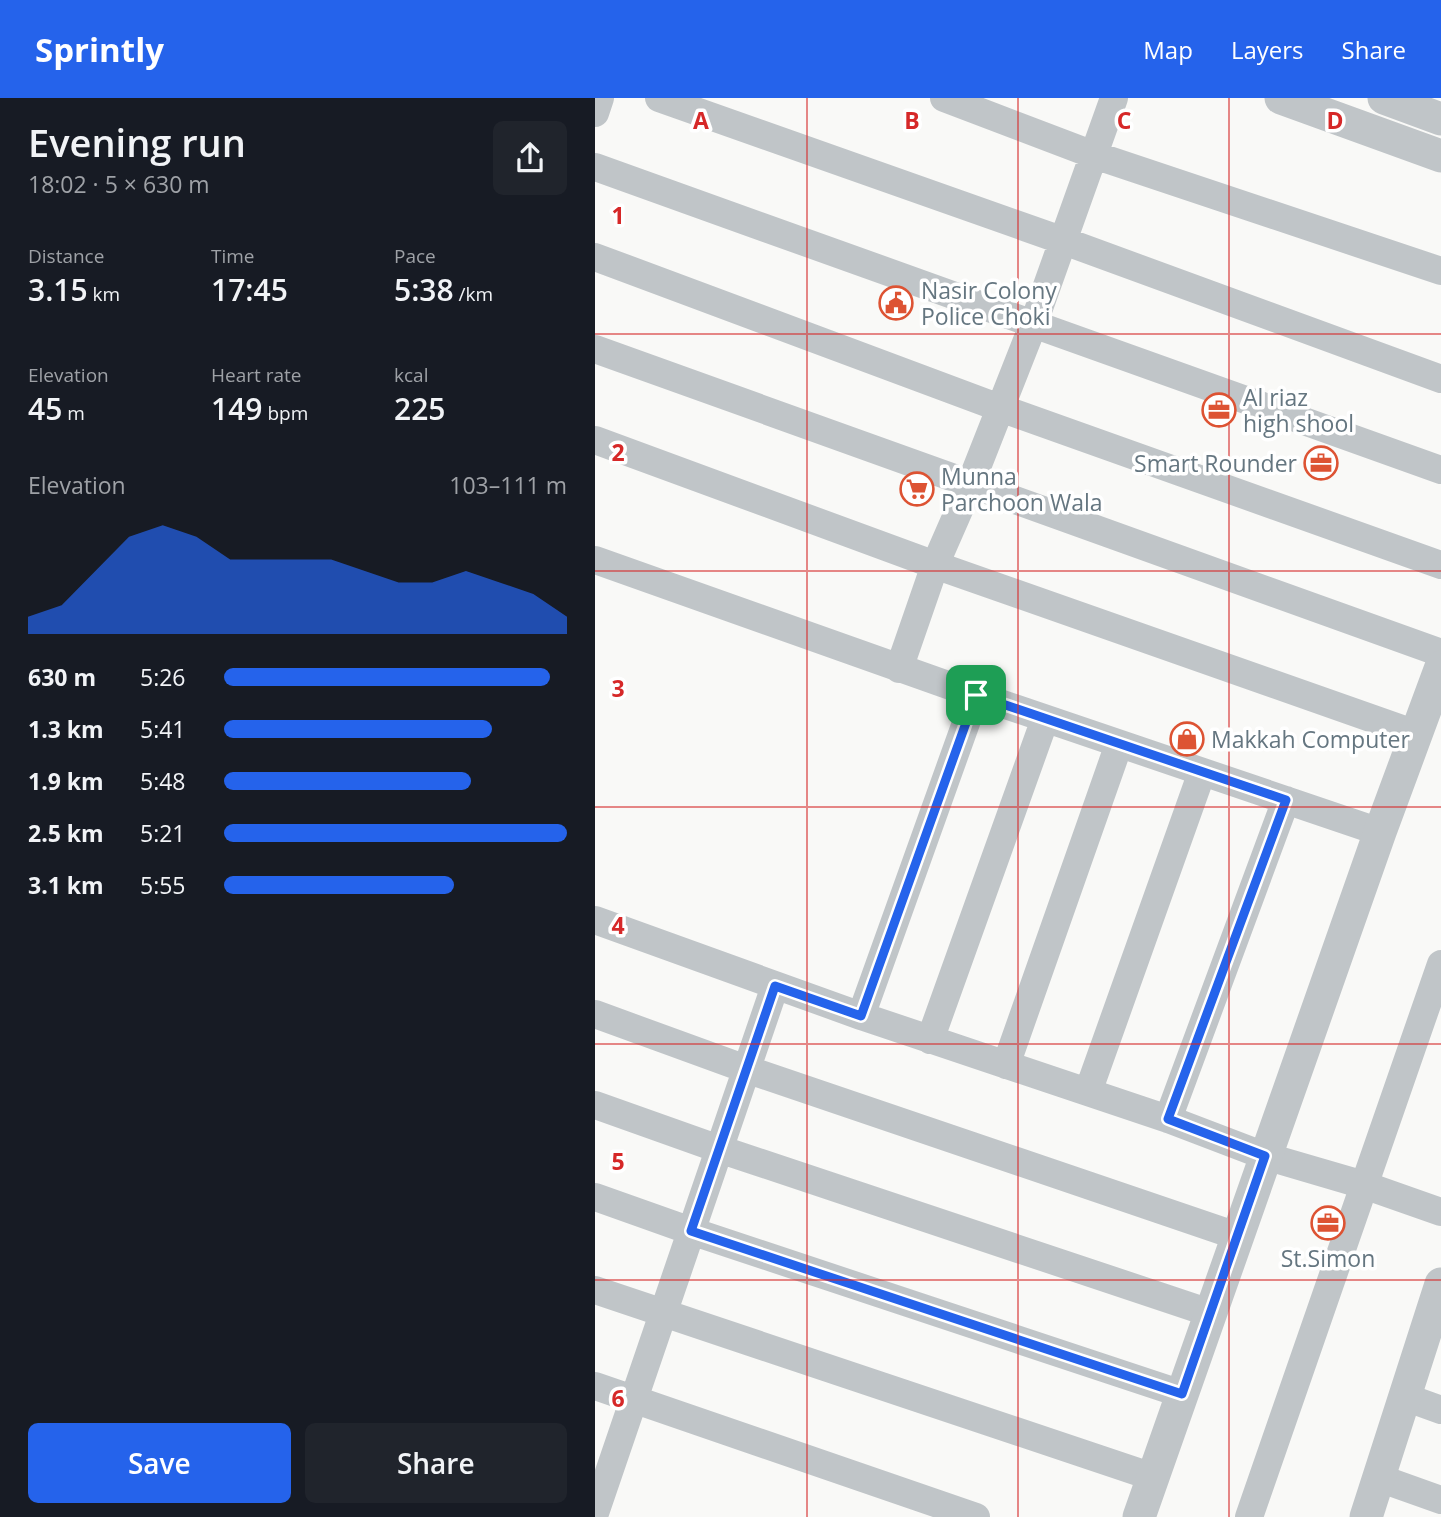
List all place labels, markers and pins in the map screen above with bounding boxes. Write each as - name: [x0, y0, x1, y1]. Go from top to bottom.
- place label: Nasir Colony Police Choki: [921, 274, 1057, 332]
- public building icon: Nasir Colony Police Choki: [877, 284, 915, 322]
- place label: Al riaz high shool: [1243, 381, 1354, 439]
- office icon: Al riaz high shool: [1200, 391, 1238, 429]
- office icon: Smart Rounder: [1302, 444, 1340, 482]
- place label: Smart Rounder: [1134, 447, 1298, 479]
- place label: Munna Parchoon Wala: [941, 460, 1103, 518]
- supermarket icon: Munna Parchoon Wala: [898, 470, 936, 508]
- pin: [946, 665, 1006, 725]
- shop icon: Makkah Computer: [1168, 720, 1206, 758]
- place label: Makkah Computer: [1211, 723, 1410, 755]
- office icon: St.Simon: [1309, 1204, 1347, 1242]
- place label: St.Simon: [1281, 1242, 1375, 1274]

